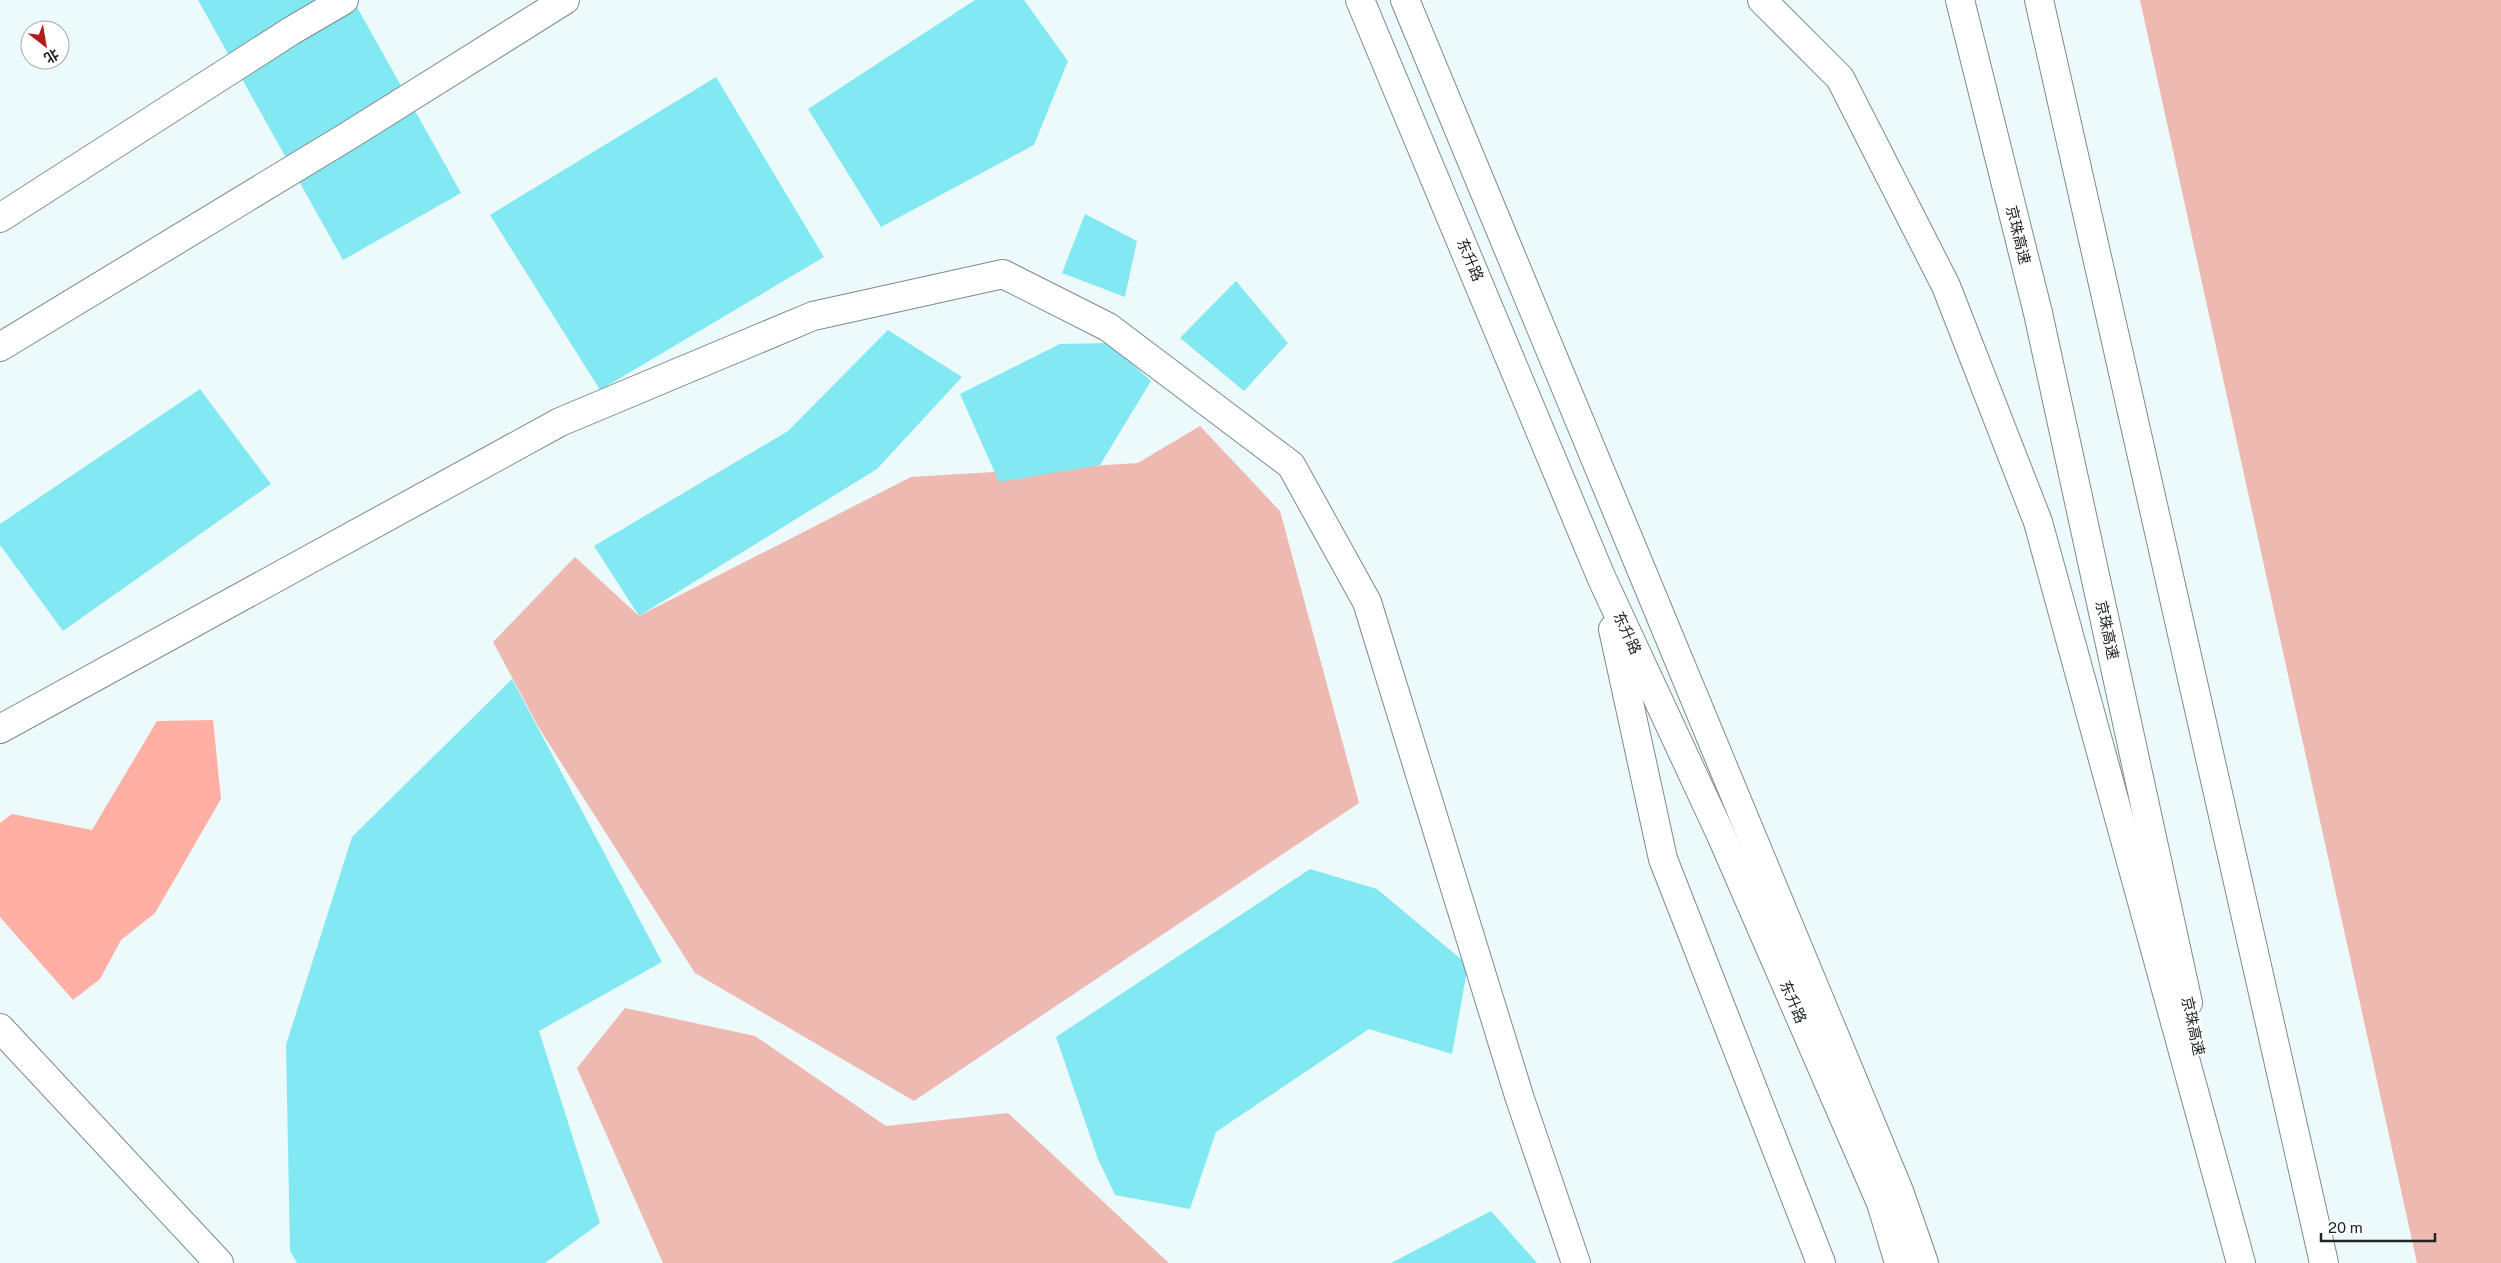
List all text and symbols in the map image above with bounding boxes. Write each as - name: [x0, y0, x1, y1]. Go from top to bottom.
- north arrow: [20, 20, 70, 70]
- text: 北: [42, 46, 62, 67]
- street label: 京珠高速: [2003, 204, 2034, 266]
- street label: 东升路: [1454, 236, 1487, 284]
- street label: 京珠高速: [2093, 599, 2122, 661]
- street label: 东升路: [1610, 609, 1645, 657]
- street label: 东升路: [1777, 978, 1810, 1026]
- street label: 京珠高速: [2179, 995, 2208, 1057]
- scale bar: [2321, 1210, 2435, 1242]
- text: 20 m: [2328, 1219, 2363, 1236]

